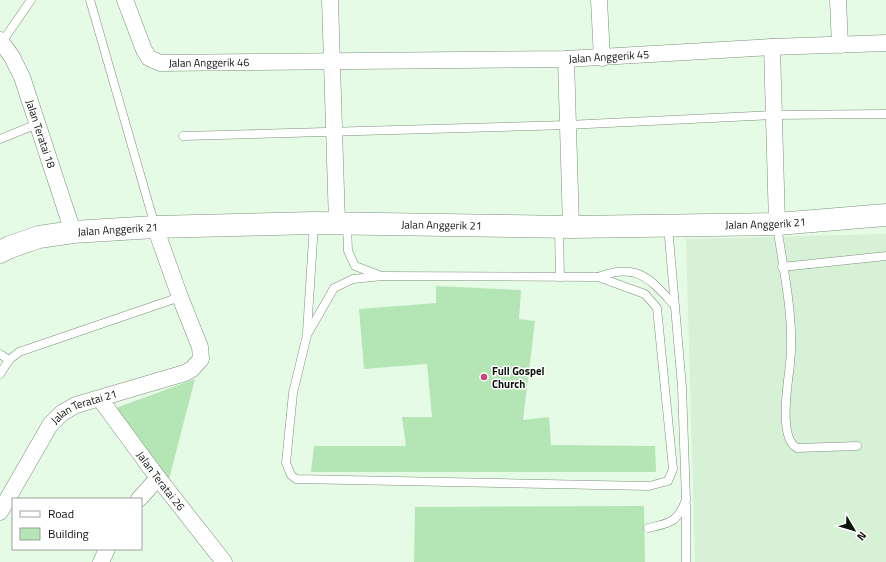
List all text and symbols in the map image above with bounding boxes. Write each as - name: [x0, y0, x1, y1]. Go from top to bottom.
- street label: Jalan Anggerik 45: [568, 46, 650, 67]
- street label: Jalan Anggerik 46: [169, 54, 249, 71]
- street label: Jalan Teratai 18: [22, 97, 59, 170]
- street label: Jalan Anggerik 21: [725, 214, 806, 233]
- street label: Jalan Anggerik 21: [401, 216, 482, 234]
- street label: Jalan Anggerik 21: [77, 219, 158, 240]
- place label: Full Gospel Church: [492, 363, 544, 392]
- marker: Full Gospel Church: [479, 372, 489, 382]
- street label: Jalan Teratai 21: [47, 385, 119, 428]
- street label: Jalan Teratai 26: [133, 448, 189, 514]
- legend: [12, 498, 142, 550]
- text: Road: [48, 504, 74, 523]
- north arrow: [834, 510, 874, 550]
- text: Building: [48, 524, 89, 543]
- text: N: [853, 528, 871, 544]

